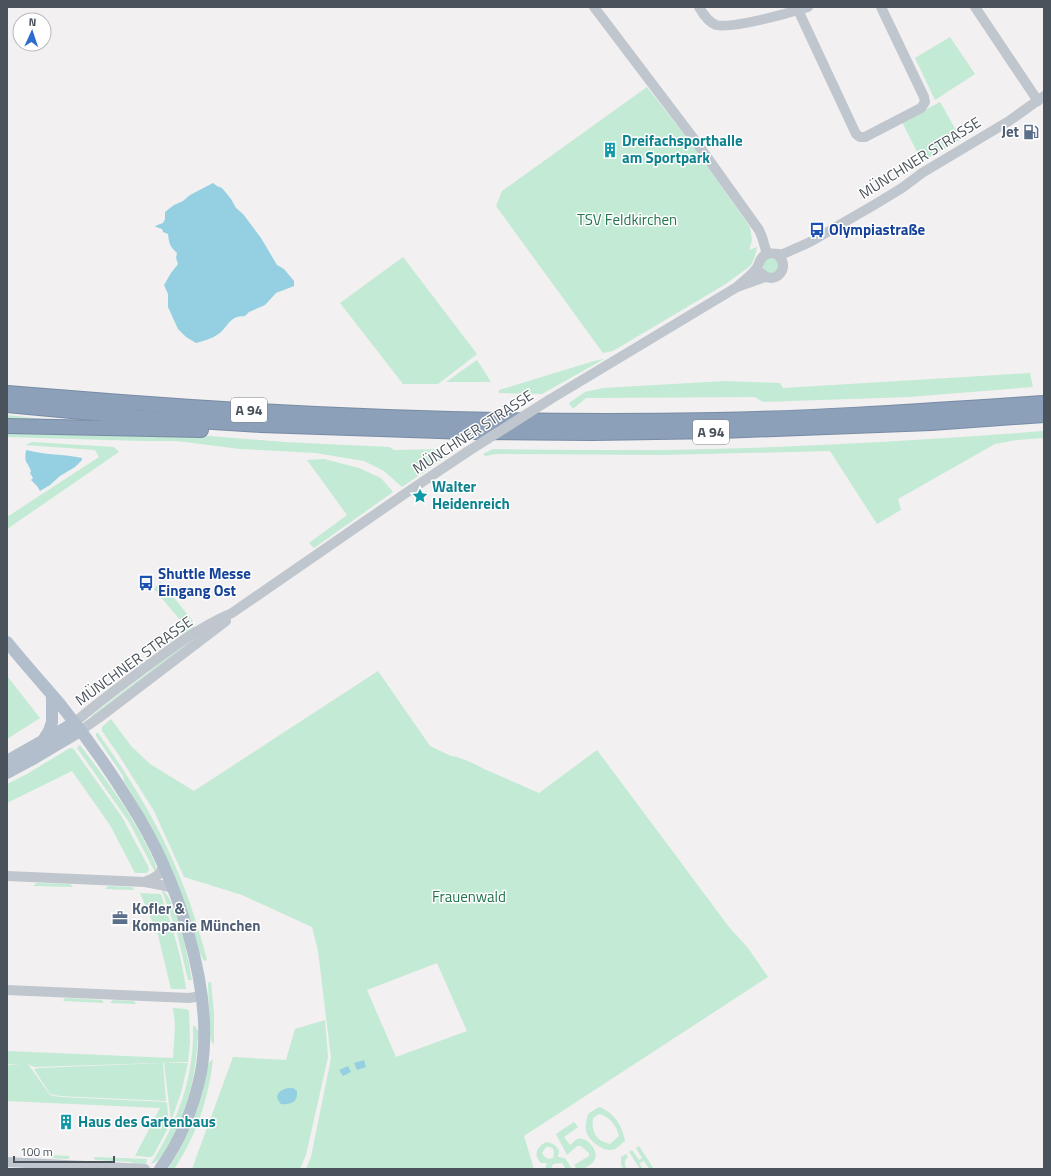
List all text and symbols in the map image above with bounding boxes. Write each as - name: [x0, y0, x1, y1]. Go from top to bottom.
- north arrow: [12, 12, 52, 52]
- text: N: [28, 14, 37, 30]
- street label: MÜNCHNER STRASSE: [854, 111, 985, 204]
- place label: Jet: [1001, 120, 1020, 143]
- fuel station icon: Jet: [1022, 123, 1040, 141]
- place label: Dreifachsporthalle am Sportpark: [622, 129, 743, 169]
- building icon: Dreifachsporthalle am Sportpark: [601, 141, 619, 159]
- park label: TSV Feldkirchen: [577, 208, 677, 231]
- place label: Olympiastraße: [829, 218, 926, 241]
- bus stop icon: Olympiastraße: [808, 221, 826, 239]
- street label: MÜNCHNER STRASSE: [408, 384, 538, 479]
- road number: A 94: [231, 398, 267, 422]
- road number: A 94: [693, 420, 729, 444]
- place label: Walter Heidenreich: [432, 475, 510, 515]
- place icon: Walter Heidenreich: [411, 487, 429, 505]
- place label: Shuttle Messe Eingang Ost: [158, 562, 251, 602]
- bus stop icon: Shuttle Messe Eingang Ost: [137, 574, 155, 592]
- street label: MÜNCHNER STRASSE: [70, 610, 197, 711]
- park label: Frauenwald: [432, 885, 506, 908]
- place label: Kofler & Kompanie München: [132, 897, 261, 937]
- office icon: Kofler & Kompanie München: [111, 909, 129, 927]
- place label: Haus des Gartenbaus: [78, 1110, 216, 1133]
- building icon: Haus des Gartenbaus: [57, 1113, 75, 1131]
- scale bar: [14, 1138, 114, 1164]
- text: 100 m: [20, 1142, 53, 1161]

